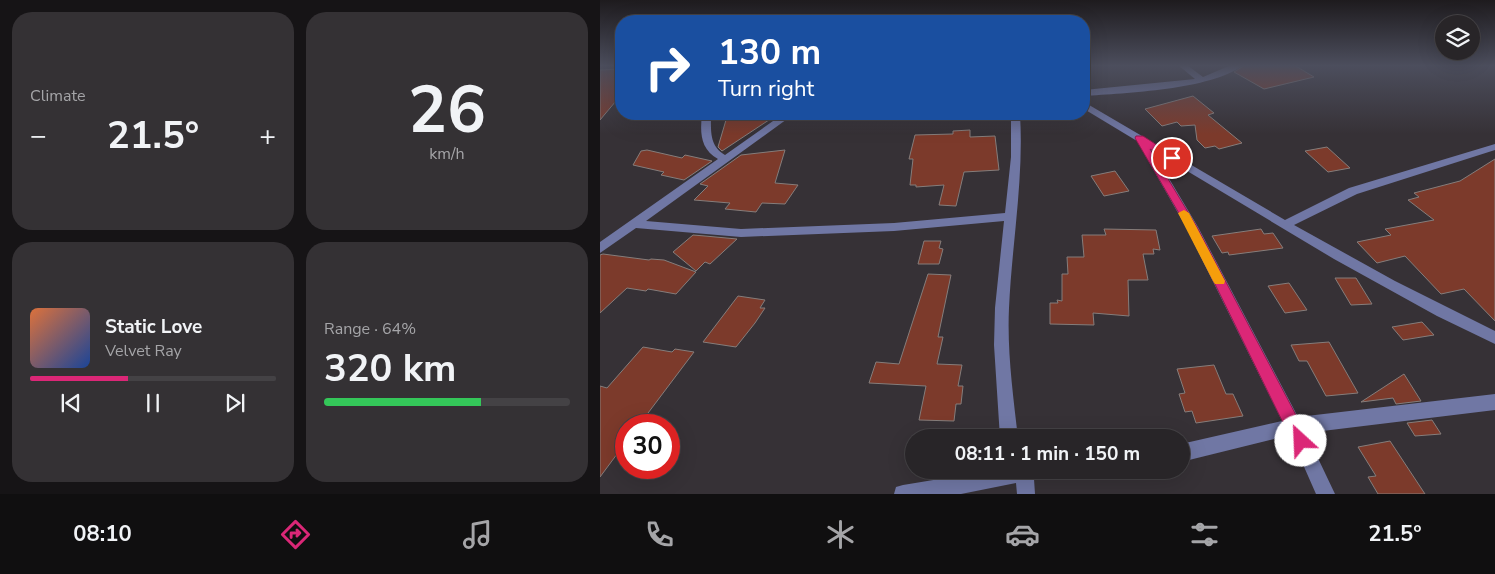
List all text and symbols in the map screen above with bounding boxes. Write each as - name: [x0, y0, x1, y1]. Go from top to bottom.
- map controls: [1435, 15, 1480, 60]
- button: layers: [1435, 15, 1480, 60]
- text: 130 m: [718, 29, 821, 76]
- icon: right: [635, 35, 700, 100]
- text: 26: [408, 66, 486, 155]
- text: Turn right: [718, 74, 814, 104]
- text: Climate: [30, 85, 85, 107]
- text: 21.5°: [107, 110, 199, 161]
- text: −: [30, 117, 47, 155]
- text: +: [259, 117, 276, 155]
- pin: [1151, 137, 1193, 179]
- text: km/h: [429, 143, 465, 165]
- icon: arrive: [1158, 144, 1186, 172]
- text: Static Love: [105, 314, 202, 340]
- text: Range · 64%: [324, 318, 416, 340]
- text: Velvet Ray: [105, 340, 182, 362]
- text: 320 km: [324, 343, 456, 394]
- icon: previous: [57, 389, 85, 417]
- icon: pause: [139, 389, 167, 417]
- icon: next: [221, 389, 249, 417]
- speed limit sign: 30: [615, 414, 680, 479]
- position arrow: [1274, 414, 1326, 466]
- text: 08:11 · 1 min · 150 m: [955, 441, 1140, 467]
- icon: directions: [278, 517, 313, 552]
- icon: music: [460, 517, 495, 552]
- icon: phone: [642, 517, 677, 552]
- icon: climate: [823, 517, 858, 552]
- icon: car: [1005, 517, 1040, 552]
- icon: filters: [1187, 517, 1222, 552]
- text: 08:10: [73, 519, 132, 549]
- text: 21.5°: [1368, 519, 1422, 549]

